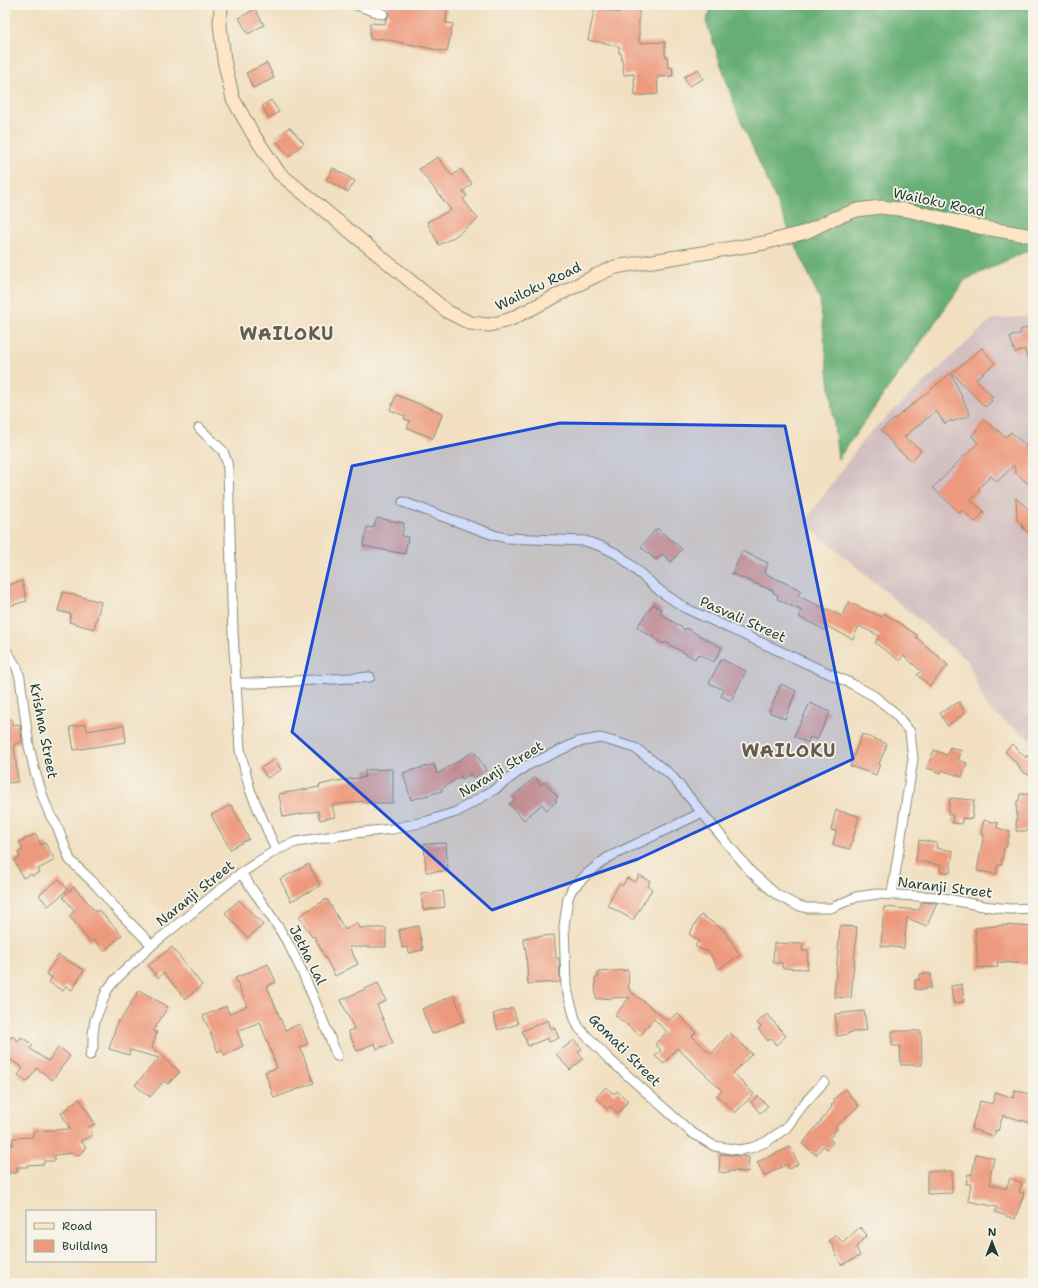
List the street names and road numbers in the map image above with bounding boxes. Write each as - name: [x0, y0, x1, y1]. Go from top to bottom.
- street label: Wailoku Road: [891, 183, 987, 221]
- street label: Wailoku Road: [492, 257, 584, 315]
- street label: Pasvali Street: [697, 592, 789, 646]
- street label: Krishna Street: [26, 682, 62, 780]
- street label: Naranji Street: [455, 737, 547, 801]
- street label: Naranji Street: [152, 856, 238, 930]
- street label: Naranji Street: [897, 872, 993, 902]
- street label: Jetha Lal: [285, 922, 331, 988]
- street label: Gomati Street: [585, 1010, 665, 1090]

